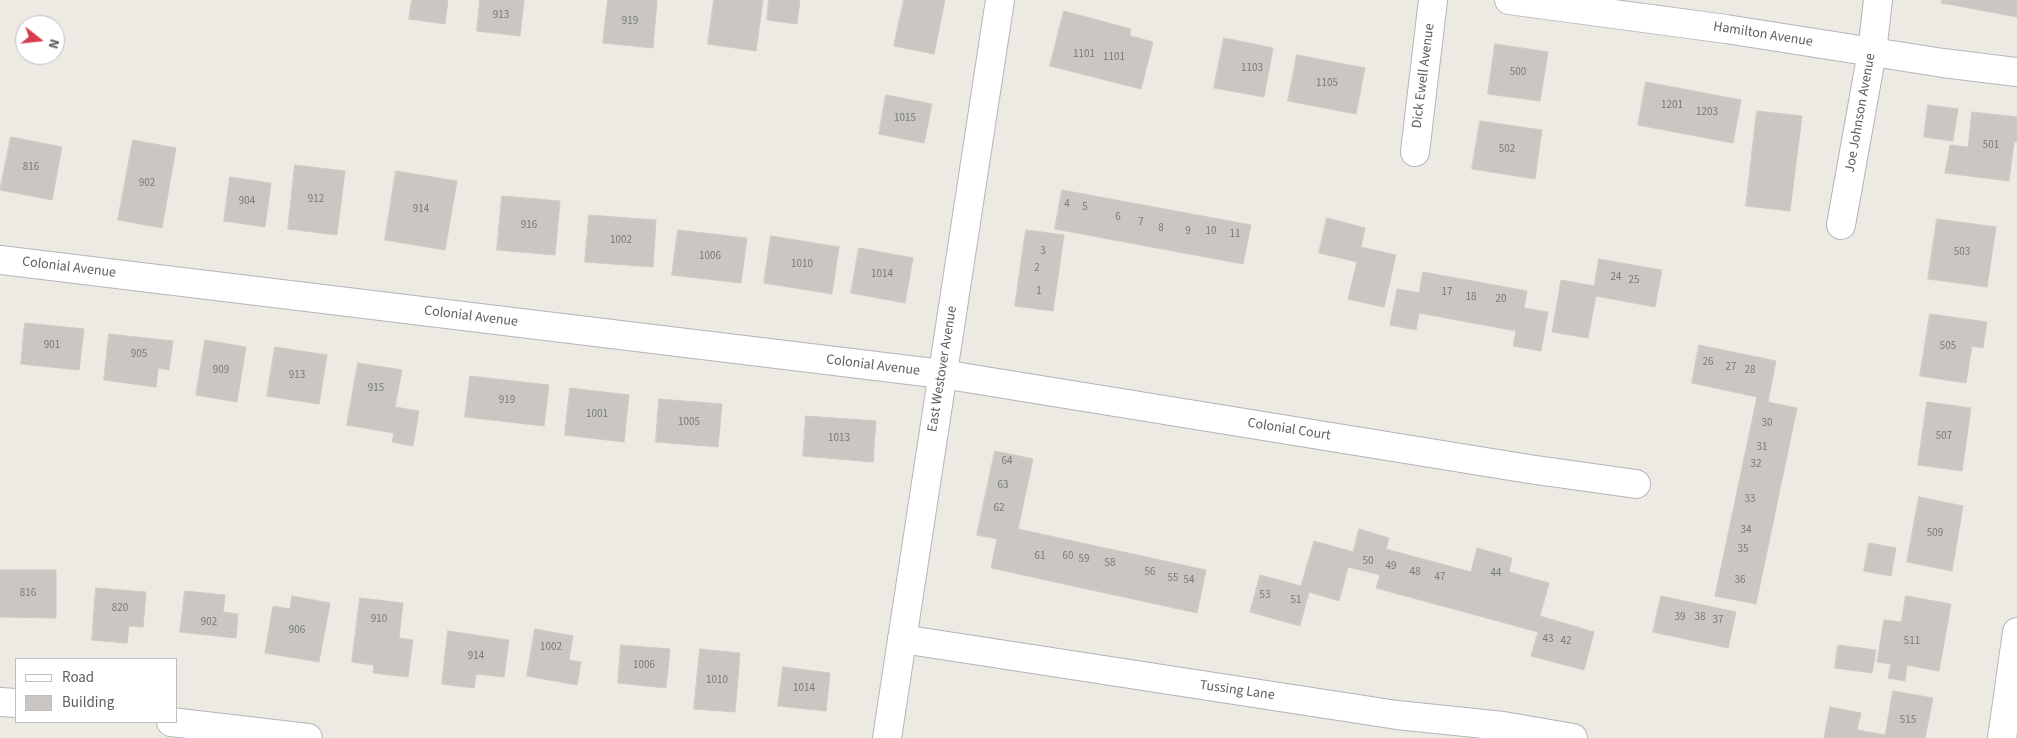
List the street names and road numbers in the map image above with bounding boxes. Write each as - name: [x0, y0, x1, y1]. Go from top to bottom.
- street label: Hamilton Avenue: [1712, 19, 1814, 51]
- street label: Dick Ewell Avenue: [1409, 23, 1439, 129]
- street label: Joe Johnson Avenue: [1842, 52, 1880, 174]
- street label: Colonial Avenue: [21, 254, 117, 282]
- street label: Colonial Avenue: [423, 303, 519, 331]
- street label: East Westover Avenue: [925, 305, 961, 433]
- street label: Colonial Avenue: [825, 352, 921, 380]
- street label: Colonial Court: [1246, 415, 1332, 445]
- street label: Tussing Lane: [1198, 677, 1276, 705]

